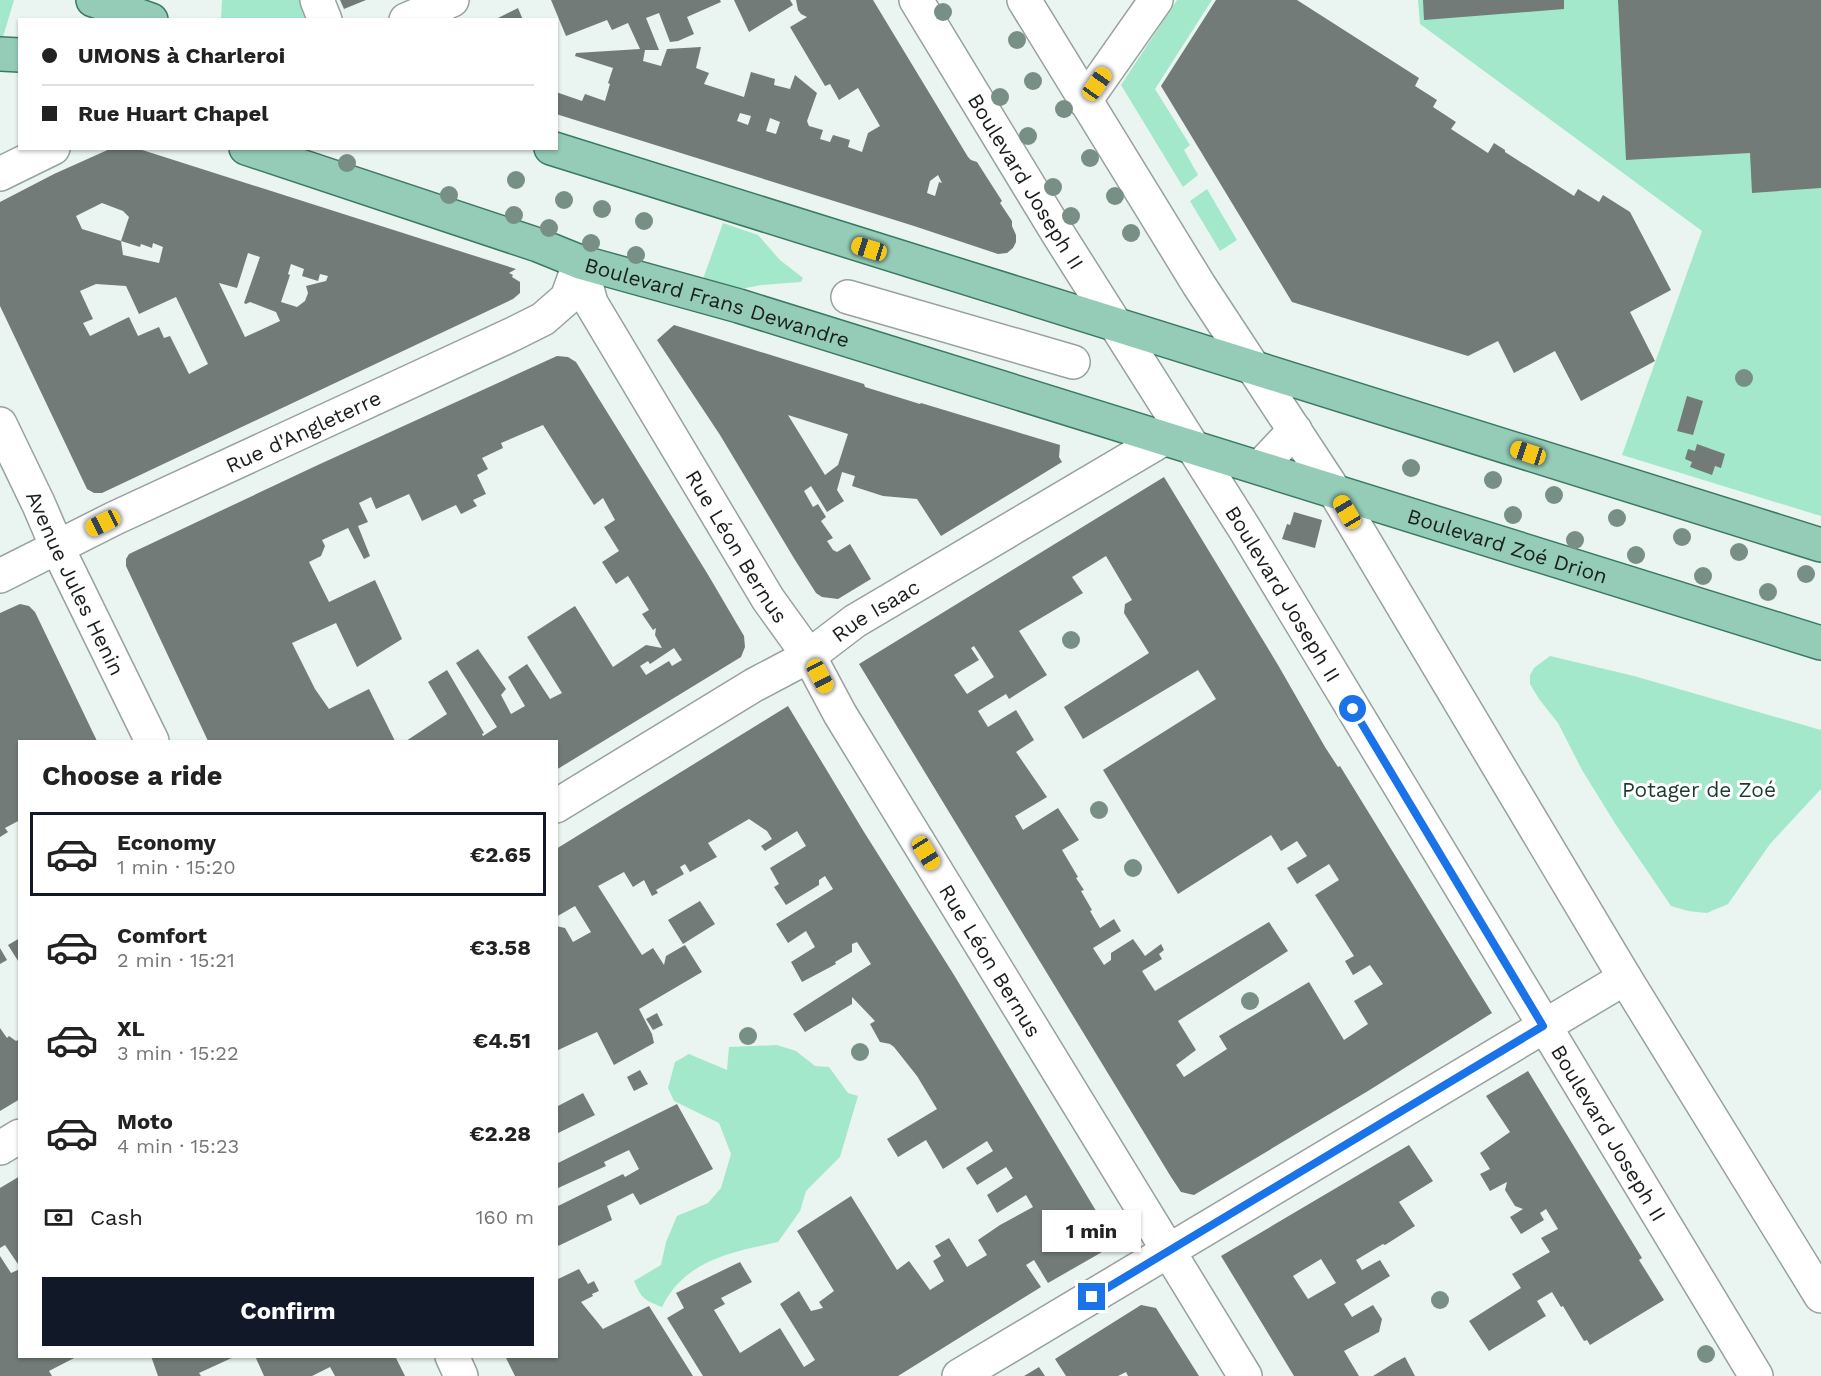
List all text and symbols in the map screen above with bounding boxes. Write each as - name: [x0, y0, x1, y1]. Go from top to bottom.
- text: UMONS à Charleroi: [78, 43, 285, 68]
- car: [1079, 64, 1115, 104]
- street label: Boulevard Joseph II: [963, 89, 1090, 274]
- text: Rue Huart Chapel: [78, 101, 269, 126]
- car: [849, 235, 889, 263]
- street label: Boulevard Frans Dewandre: [582, 251, 853, 352]
- street label: Rue d'Angleterre: [222, 384, 385, 478]
- car: [1508, 439, 1548, 467]
- street label: Rue Léon Bernus: [681, 465, 793, 627]
- street label: Avenue Jules Henin: [21, 486, 130, 679]
- car: [1330, 492, 1364, 532]
- street label: Boulevard Joseph II: [1220, 501, 1346, 686]
- street label: Boulevard Zoé Drion: [1405, 503, 1611, 588]
- car: [83, 507, 123, 539]
- street label: Rue Isaac: [826, 573, 924, 647]
- car: [804, 656, 836, 696]
- route start: [1339, 695, 1366, 722]
- text: Choose a ride: [42, 760, 222, 792]
- park label: Potager de Zoé: [1622, 777, 1776, 802]
- icon: car: [45, 827, 99, 881]
- text: Economy: [117, 830, 216, 855]
- car: [909, 833, 943, 873]
- text: €2.65: [470, 842, 531, 867]
- text: 1 min · 15:20: [117, 855, 236, 879]
- street label: Rue Léon Bernus: [934, 879, 1047, 1041]
- icon: car: [45, 920, 99, 974]
- text: Comfort: [117, 923, 207, 948]
- text: €3.58: [470, 935, 531, 960]
- text: 2 min · 15:21: [117, 948, 235, 972]
- icon: car: [45, 1013, 99, 1067]
- text: XL: [117, 1016, 145, 1041]
- text: €4.51: [473, 1028, 531, 1053]
- street label: Boulevard Joseph II: [1546, 1040, 1672, 1225]
- text: 3 min · 15:22: [117, 1041, 239, 1065]
- icon: car: [45, 1106, 99, 1160]
- text: Moto: [117, 1109, 173, 1134]
- text: €2.28: [469, 1121, 531, 1146]
- text: 4 min · 15:23: [117, 1134, 239, 1158]
- icon: cash: [42, 1201, 75, 1234]
- text: Cash: [90, 1205, 143, 1230]
- text: 160 m: [476, 1205, 534, 1229]
- callout: 1 min: [1042, 1210, 1142, 1252]
- text: 1 min: [1066, 1219, 1117, 1243]
- button: Confirm: [42, 1277, 534, 1346]
- route end: [1078, 1283, 1105, 1310]

